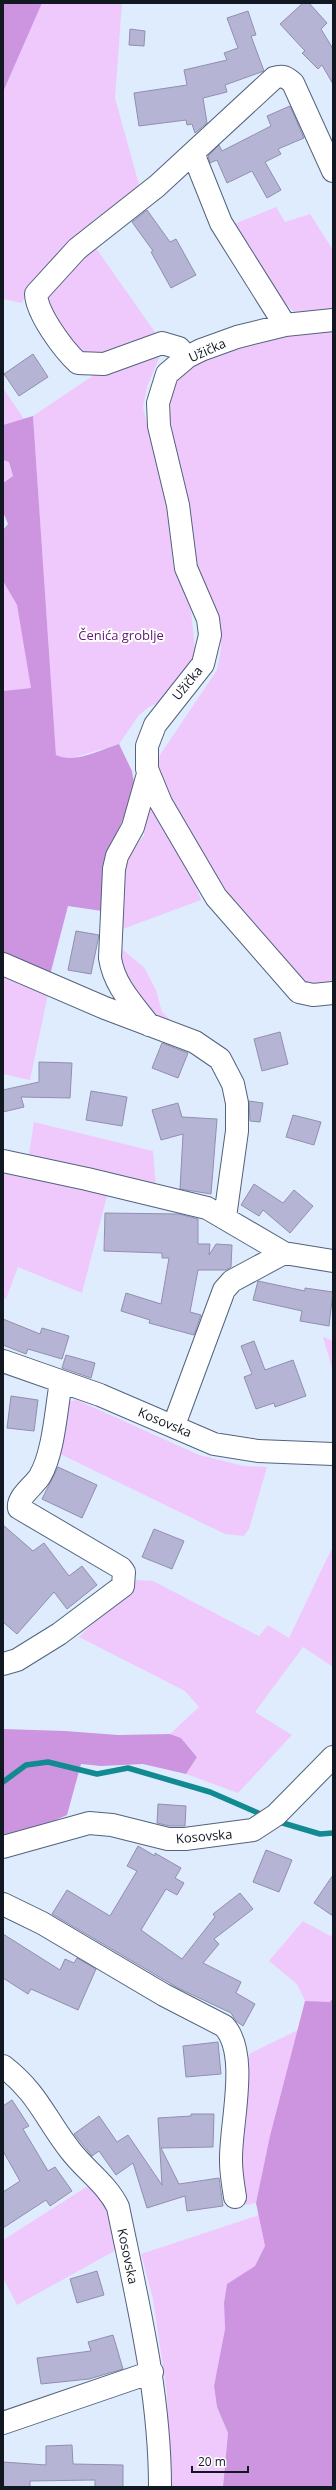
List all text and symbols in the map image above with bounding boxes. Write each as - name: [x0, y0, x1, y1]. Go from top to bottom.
- street label: Užička: [185, 334, 229, 366]
- park label: Čenića groblje: [78, 626, 164, 644]
- street label: Užička: [168, 662, 206, 704]
- street label: Kosovska: [135, 1403, 195, 1441]
- street label: Kosovska: [175, 1825, 233, 1847]
- street label: Kosovska: [113, 2226, 143, 2286]
- scale bar: [192, 2448, 248, 2474]
- text: 20 m: [198, 2453, 226, 2470]

